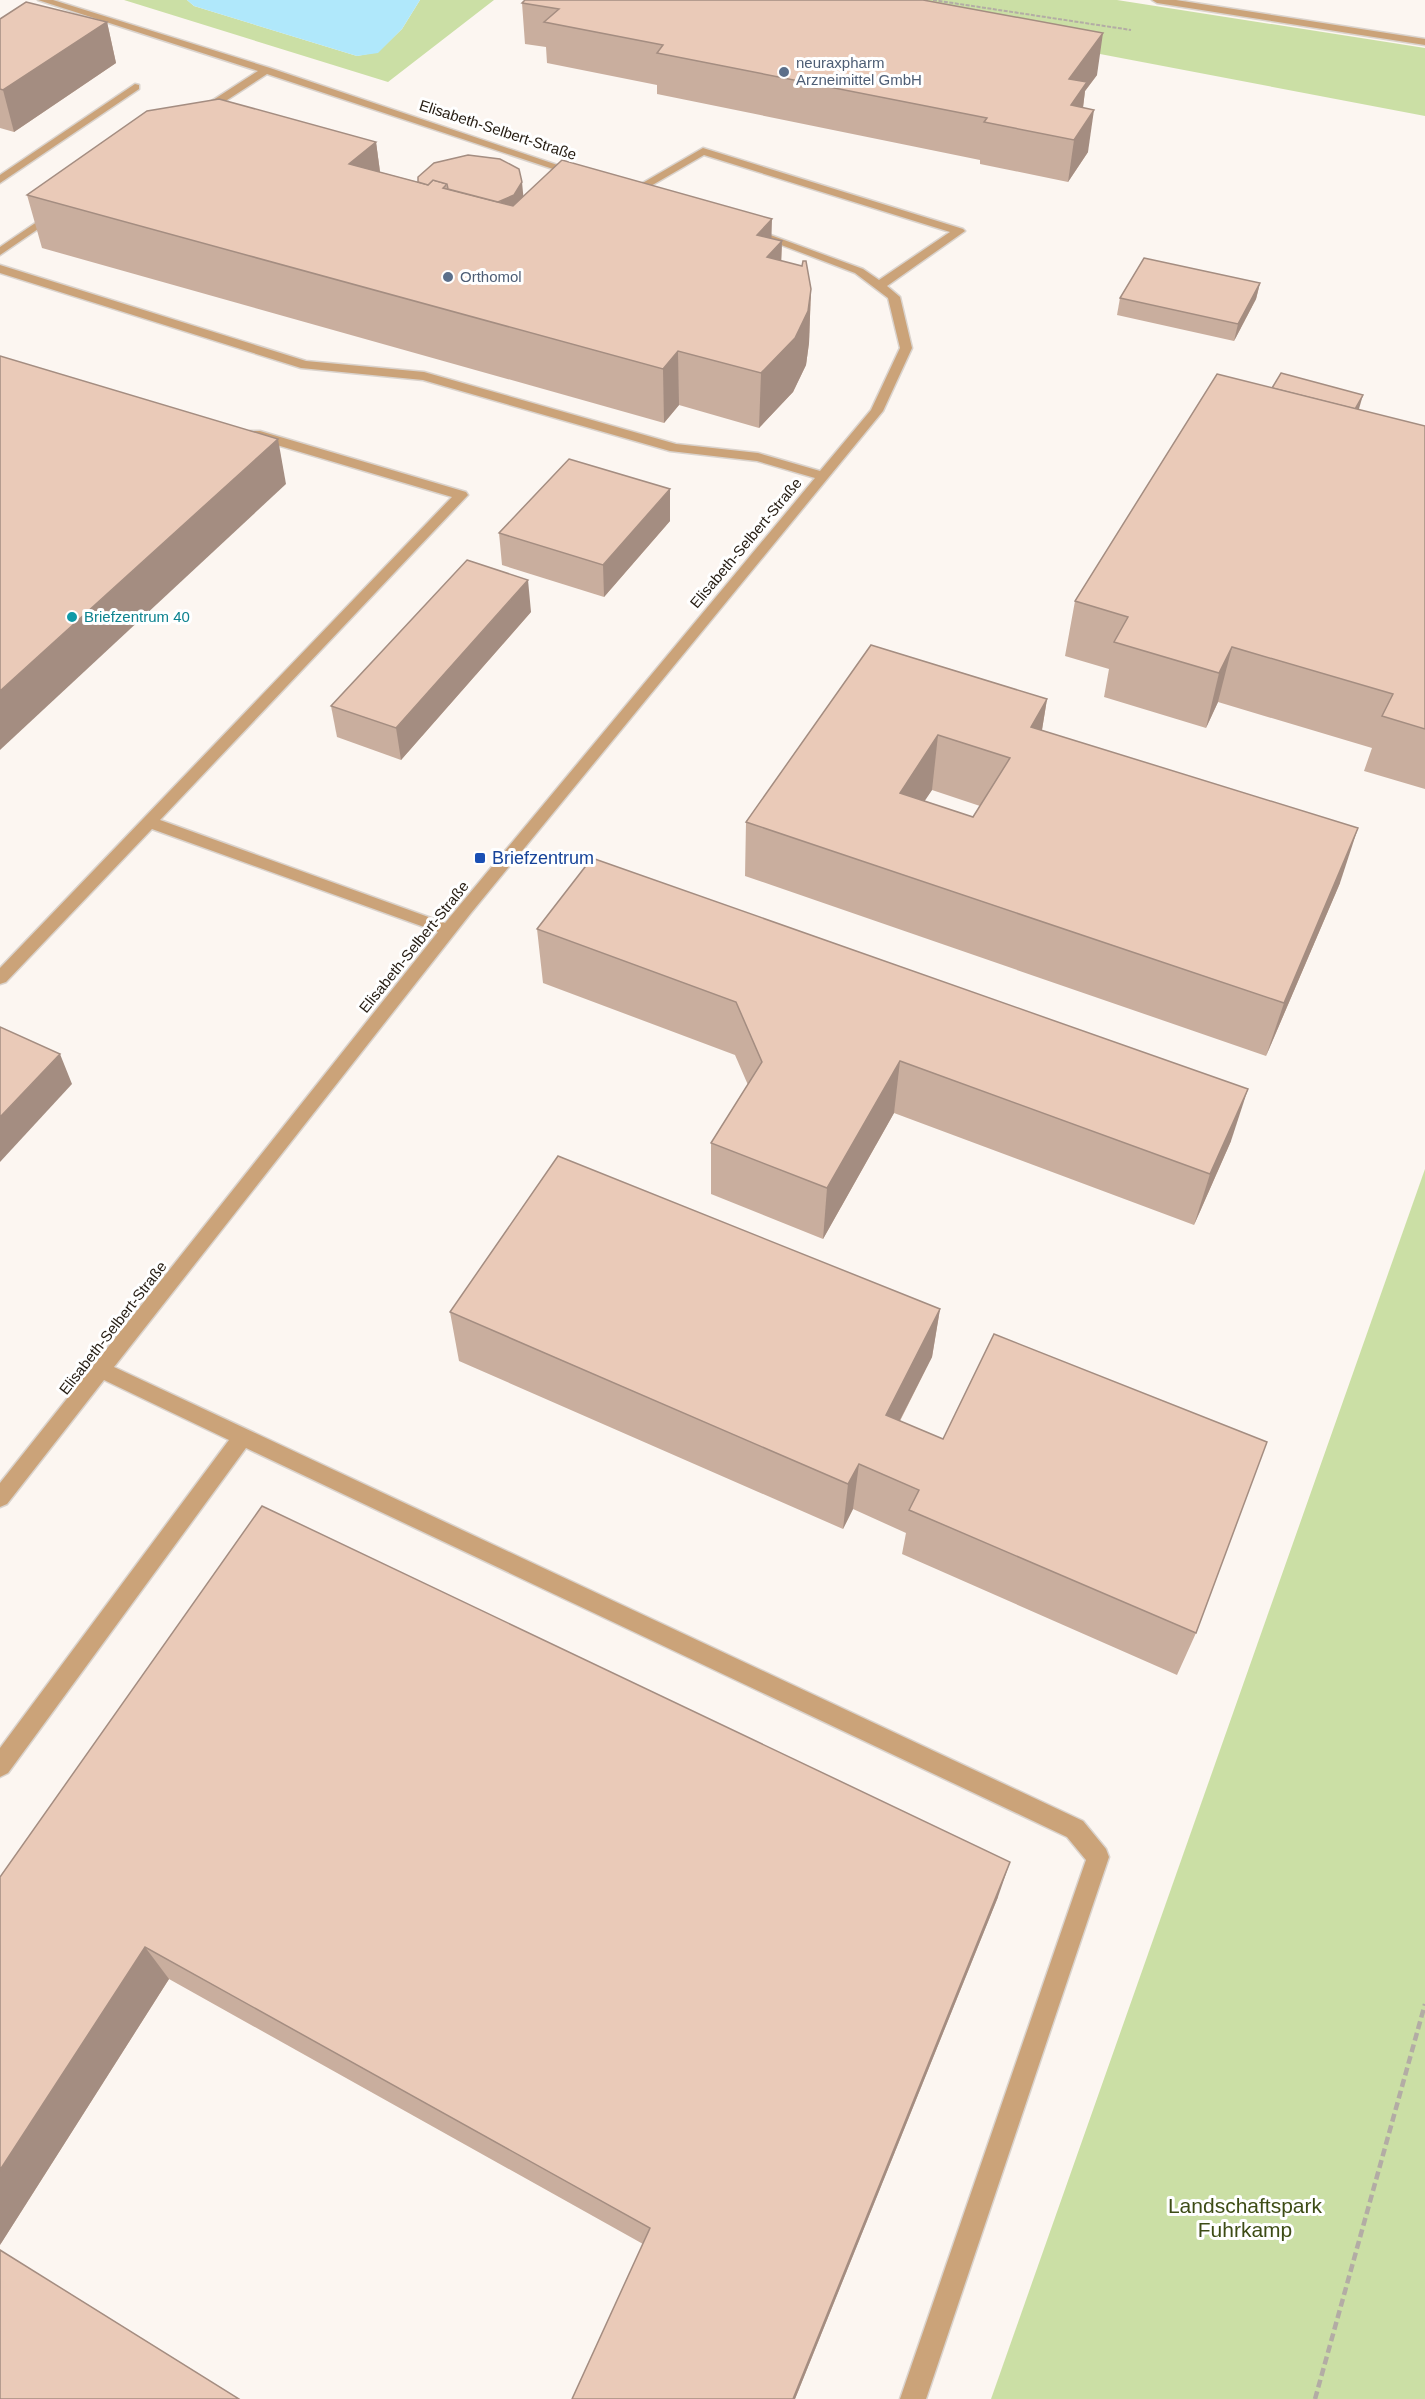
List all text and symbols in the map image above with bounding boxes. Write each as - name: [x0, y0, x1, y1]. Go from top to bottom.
- place label: neuraxpharm Arzneimittel GmbH: [796, 54, 922, 88]
- marker: neuraxpharm Arzneimittel GmbH: [777, 65, 791, 79]
- street label: Elisabeth-Selbert-Straße: [417, 96, 579, 163]
- place label: Orthomol: [460, 268, 522, 285]
- marker: Orthomol: [441, 270, 455, 284]
- street label: Elisabeth-Selbert-Straße: [686, 474, 805, 611]
- place label: Briefzentrum 40: [84, 608, 190, 625]
- marker: Briefzentrum 40: [65, 610, 79, 624]
- place label: Briefzentrum: [492, 848, 594, 868]
- marker: Briefzentrum: [473, 851, 487, 865]
- street label: Elisabeth-Selbert-Straße: [355, 878, 472, 1016]
- street label: Elisabeth-Selbert-Straße: [55, 1258, 170, 1398]
- park label: Landschaftspark Fuhrkamp: [1168, 2194, 1323, 2241]

